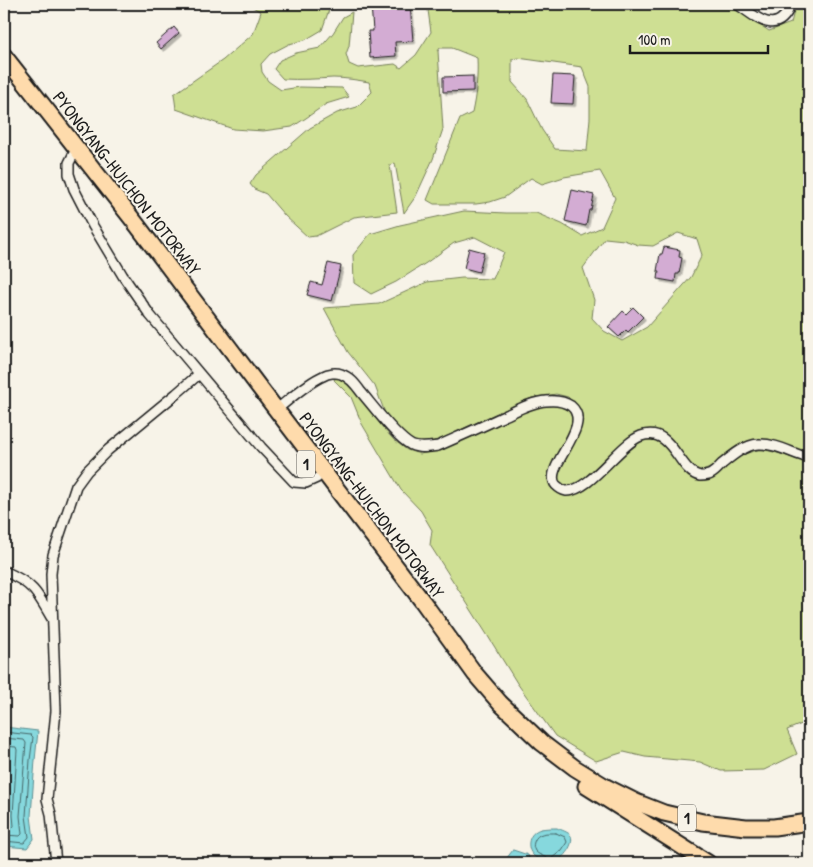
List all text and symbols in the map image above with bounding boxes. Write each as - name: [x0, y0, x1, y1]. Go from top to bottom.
- scale bar: [630, 22, 768, 54]
- text: 100 m: [638, 29, 671, 50]
- street label: PYONGYANG–HUICHON MOTORWAY: [47, 86, 207, 280]
- street label: PYONGYANG–HUICHON MOTORWAY: [294, 407, 450, 603]
- road number: 1: [297, 450, 315, 478]
- road number: 1: [678, 804, 696, 831]

